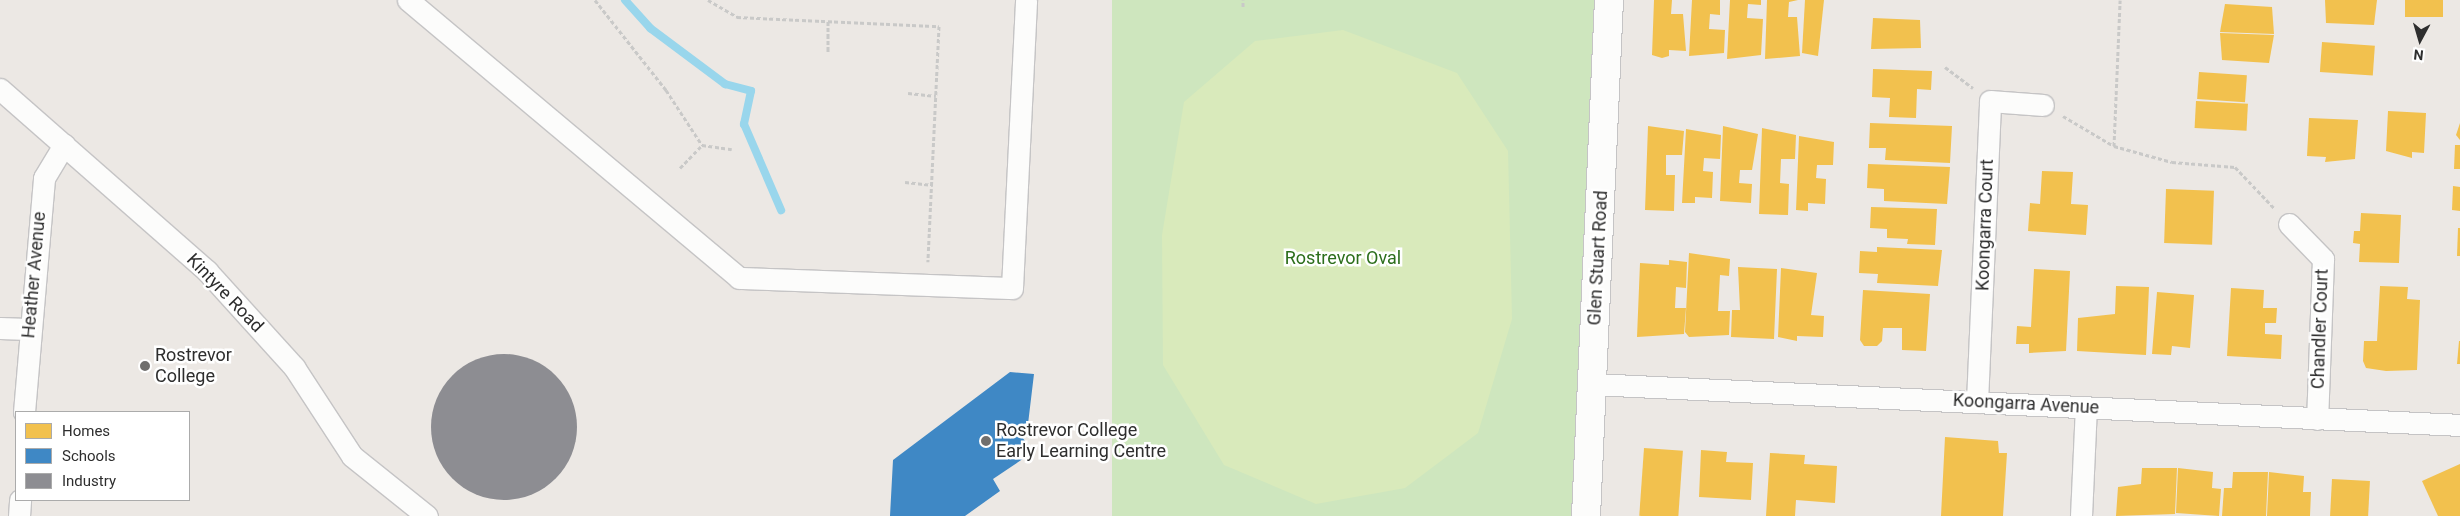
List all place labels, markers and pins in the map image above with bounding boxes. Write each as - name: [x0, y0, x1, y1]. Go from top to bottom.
- place label: Rostrevor College: [155, 345, 232, 388]
- marker: Rostrevor College: [139, 360, 151, 372]
- place label: Rostrevor College Early Learning Centre: [996, 420, 1166, 462]
- marker: Rostrevor College Early Learning Centre: [980, 435, 992, 447]

